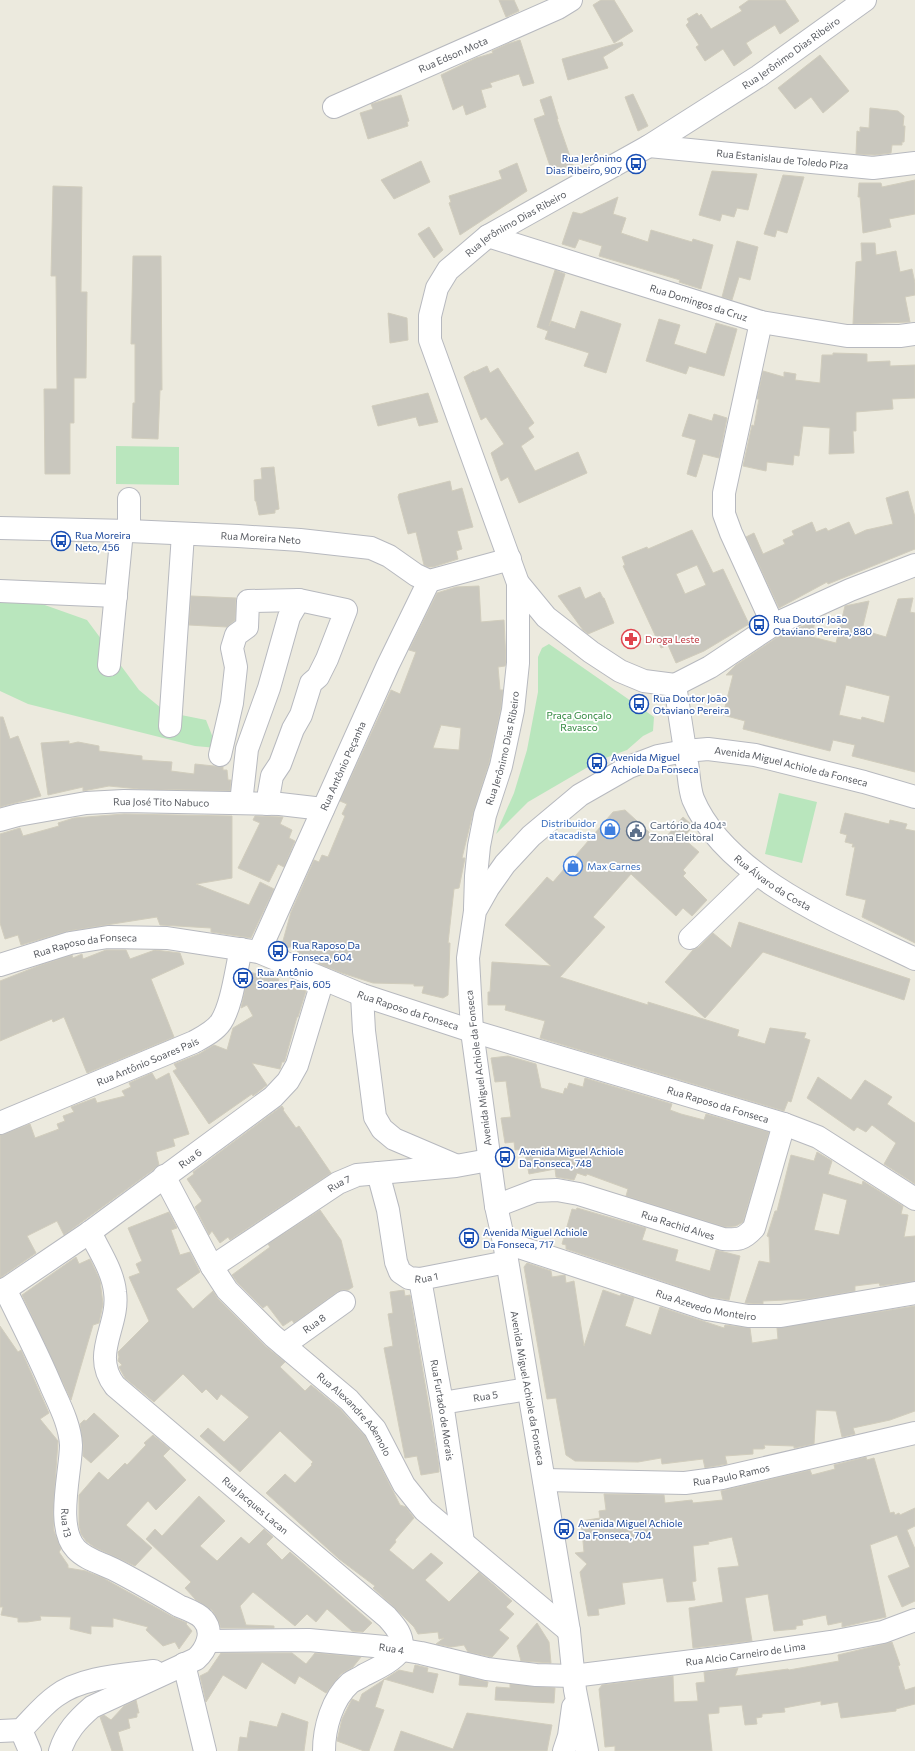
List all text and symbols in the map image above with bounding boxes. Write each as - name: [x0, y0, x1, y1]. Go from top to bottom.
- street label: Rua Jerônimo Dias Ribeiro: [740, 14, 842, 91]
- street label: Rua Edson Mota: [417, 34, 489, 75]
- street label: Rua Estanislau de Toledo Piza: [716, 147, 849, 172]
- place label: Rua Jerônimo Dias Ribeiro, 907: [546, 152, 622, 176]
- bus stop icon: Rua Jerônimo Dias Ribeiro, 907: [625, 153, 647, 175]
- street label: Rua Jerônimo Dias Ribeiro: [463, 188, 568, 259]
- street label: Rua Domingos da Cruz: [648, 281, 749, 323]
- place label: Rua Moreira Neto, 456: [75, 529, 131, 553]
- street label: Rua Moreira Neto: [220, 529, 301, 546]
- bus stop icon: Rua Moreira Neto, 456: [50, 530, 72, 552]
- place label: Rua Doutor João Otaviano Pereira, 880: [773, 613, 872, 637]
- bus stop icon: Rua Doutor João Otaviano Pereira, 880: [748, 614, 770, 636]
- pharmacy icon: Droga Leste: [620, 628, 642, 650]
- place label: Droga Leste: [645, 633, 699, 645]
- street label: Rua Jerônimo Dias Ribeiro: [483, 691, 521, 807]
- place label: Rua Doutor João Otaviano Pereira: [653, 692, 729, 716]
- bus stop icon: Rua Doutor João Otaviano Pereira: [628, 693, 650, 715]
- park label: Praça Gonçalo Ravasco: [546, 709, 612, 733]
- street label: Rua Antônio Peçanha: [317, 719, 368, 812]
- street label: Avenida Miguel Achiole da Fonseca: [714, 744, 869, 789]
- place label: Avenida Miguel Achiole Da Fonseca: [611, 751, 698, 775]
- bus stop icon: Avenida Miguel Achiole Da Fonseca: [586, 752, 608, 774]
- street label: Rua José Tito Nabuco: [113, 795, 209, 809]
- place label: Distribuidor atacadista: [541, 817, 596, 841]
- shop icon: Distribuidor atacadista: [599, 818, 621, 840]
- place label: Cartório da 404ª Zona Eleitoral: [650, 819, 726, 843]
- public building icon: Cartório da 404ª Zona Eleitoral: [625, 820, 647, 842]
- street label: Rua Álvaro da Costa: [732, 852, 813, 913]
- shop icon: Max Carnes: [562, 855, 584, 877]
- place label: Max Carnes: [587, 860, 641, 872]
- street label: Rua Raposo da Fonseca: [32, 931, 137, 960]
- place label: Rua Raposo Da Fonseca, 604: [292, 939, 360, 963]
- bus stop icon: Rua Raposo Da Fonseca, 604: [267, 940, 289, 962]
- place label: Rua Antônio Soares Pais, 605: [257, 966, 331, 990]
- bus stop icon: Rua Antônio Soares Pais, 605: [232, 967, 254, 989]
- street label: Rua Raposo da Fonseca: [356, 988, 460, 1032]
- street label: Avenida Miguel Achiole da Fonseca: [463, 990, 493, 1146]
- street label: Rua Antônio Soares Pais: [95, 1034, 201, 1088]
- street label: Rua Raposo da Fonseca: [666, 1083, 770, 1125]
- place label: Avenida Miguel Achiole Da Fonseca, 748: [519, 1145, 624, 1169]
- street label: Rua 6: [176, 1146, 204, 1171]
- bus stop icon: Avenida Miguel Achiole Da Fonseca, 748: [494, 1146, 516, 1168]
- street label: Rua 7: [325, 1172, 352, 1195]
- street label: Rua Rachid Alves: [640, 1208, 717, 1242]
- place label: Avenida Miguel Achiole Da Fonseca, 717: [483, 1226, 588, 1250]
- bus stop icon: Avenida Miguel Achiole Da Fonseca, 717: [458, 1227, 480, 1249]
- street label: Rua 1: [414, 1270, 439, 1285]
- street label: Rua Azevedo Monteiro: [654, 1287, 756, 1322]
- street label: Avenida Miguel Achiole da Fonseca: [508, 1310, 548, 1466]
- street label: Rua 8: [300, 1311, 328, 1336]
- street label: Rua Furtado de Morais: [428, 1358, 457, 1462]
- street label: Rua Alexandre Ademolo: [315, 1370, 394, 1458]
- street label: Rua 5: [472, 1388, 499, 1404]
- street label: Rua Paulo Ramos: [692, 1461, 771, 1488]
- street label: Rua Jacques Lacan: [220, 1474, 291, 1537]
- street label: Rua 13: [59, 1508, 75, 1539]
- place label: Avenida Miguel Achiole Da Fonseca, 704: [578, 1517, 683, 1541]
- bus stop icon: Avenida Miguel Achiole Da Fonseca, 704: [553, 1518, 575, 1540]
- street label: Rua 4: [378, 1640, 405, 1656]
- street label: Rua Alcio Carneiro de Lima: [685, 1640, 806, 1668]

